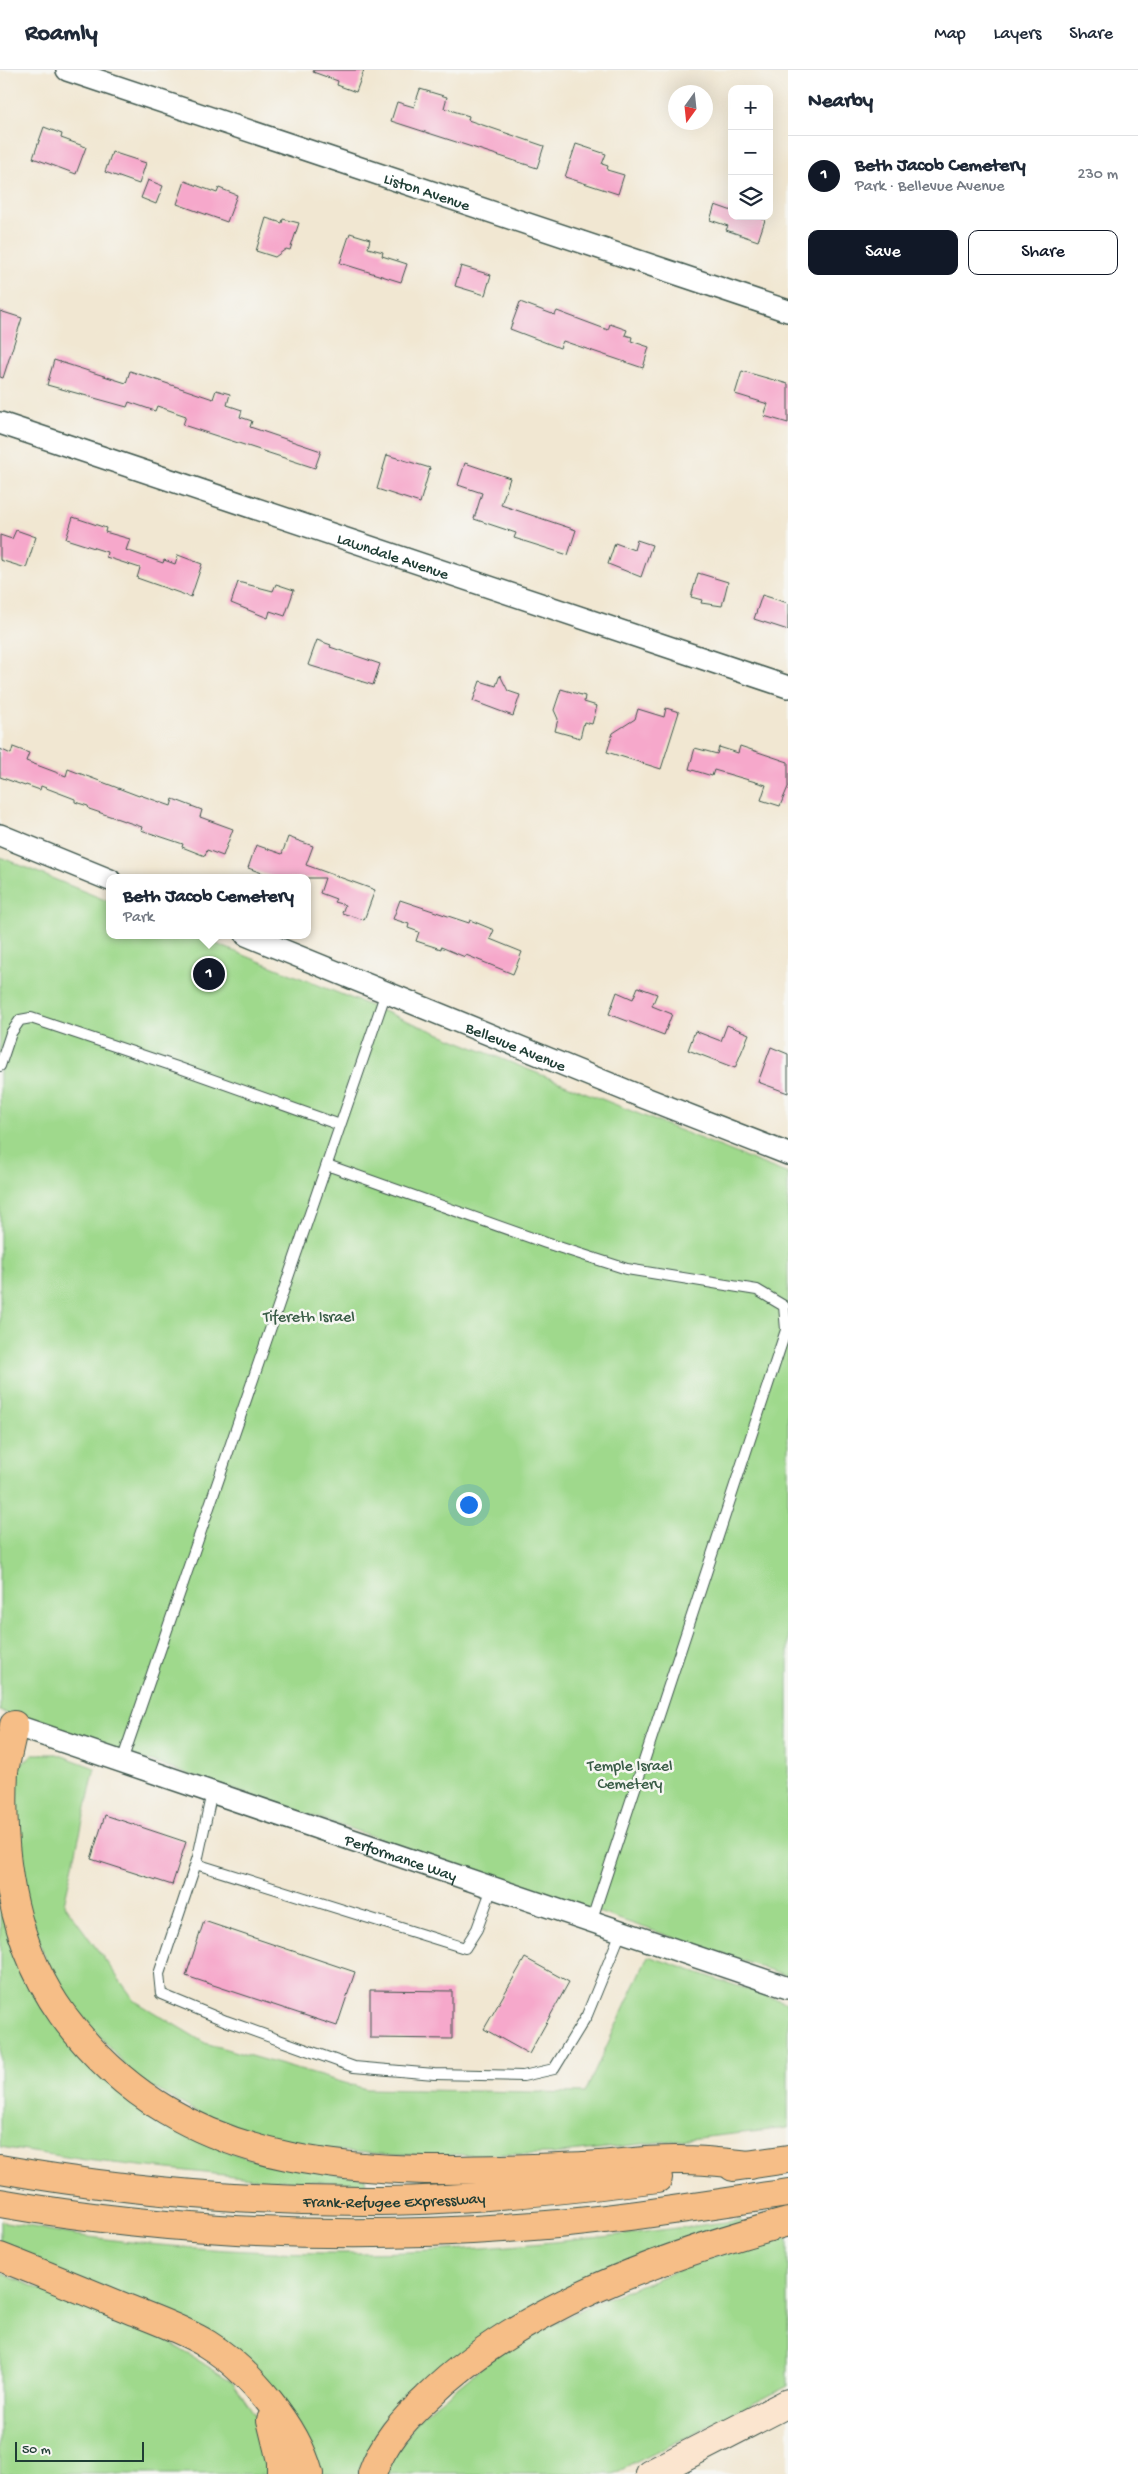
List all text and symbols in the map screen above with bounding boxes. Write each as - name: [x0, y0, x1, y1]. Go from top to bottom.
- text: Roamly: [25, 20, 98, 49]
- text: Map: [934, 24, 966, 45]
- text: Layers: [994, 24, 1041, 45]
- text: Share: [1069, 24, 1113, 45]
- north arrow: [668, 85, 713, 130]
- map controls: [728, 85, 773, 220]
- button: +: [728, 85, 773, 130]
- text: Nearby: [808, 90, 873, 115]
- button: −: [728, 130, 773, 175]
- text: Beth Jacob Cemetery: [855, 155, 1025, 178]
- text: 1: [821, 166, 827, 185]
- text: 230 m: [1078, 166, 1118, 185]
- street label: Liston Avenue: [381, 171, 472, 217]
- button: layers: [728, 175, 773, 220]
- text: Park · Bellevue Avenue: [855, 178, 1005, 197]
- button: Save: [808, 230, 958, 275]
- button: Share: [968, 230, 1118, 275]
- street label: Lawndale Avenue: [334, 531, 451, 586]
- popup: [106, 874, 311, 939]
- text: Beth Jacob Cemetery: [123, 886, 294, 909]
- text: Park: [123, 909, 154, 928]
- pin: 1: [193, 955, 225, 993]
- street label: Bellevue Avenue: [461, 1019, 569, 1078]
- park label: Tifereth Israel: [262, 1309, 355, 1328]
- your location: [456, 1492, 482, 1518]
- park label: Temple Israel Cemetery: [586, 1758, 673, 1795]
- street label: Performance Way: [341, 1832, 459, 1888]
- street label: Frank-Refugee Expressway: [302, 2190, 486, 2214]
- scale bar: [15, 2439, 144, 2462]
- text: 50 m: [22, 2442, 51, 2459]

